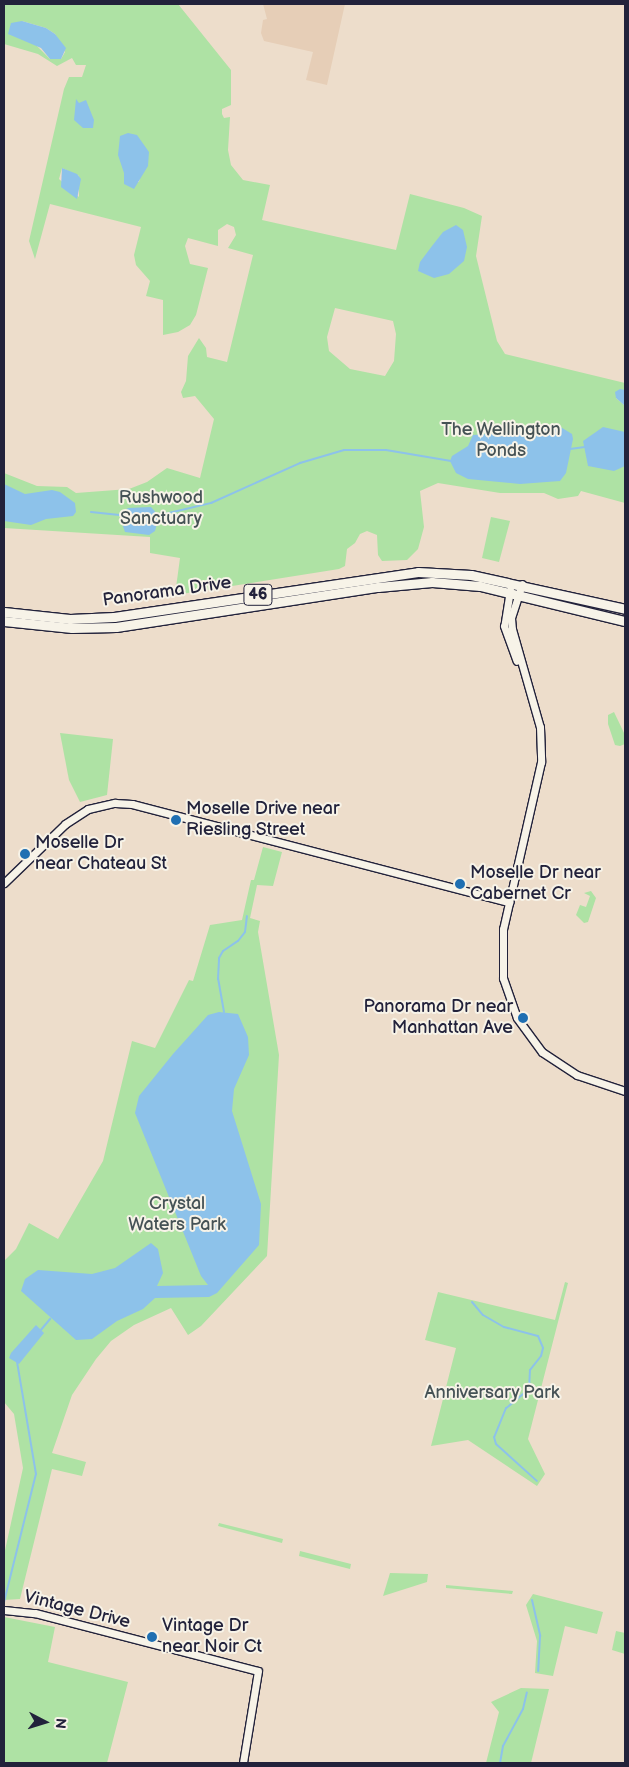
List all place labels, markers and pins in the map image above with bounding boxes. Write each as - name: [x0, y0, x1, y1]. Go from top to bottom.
- place label: Moselle Drive near Riesling Street: [186, 799, 339, 842]
- marker: Moselle Drive near Riesling Street: [170, 814, 182, 826]
- place label: Moselle Dr near Chateau St: [35, 833, 167, 876]
- marker: Moselle Dr near Chateau St: [19, 848, 31, 860]
- place label: Moselle Dr near Cabernet Cr: [470, 863, 601, 906]
- marker: Moselle Dr near Cabernet Cr: [454, 878, 466, 890]
- place label: Panorama Dr near Manhattan Ave: [364, 997, 513, 1040]
- marker: Panorama Dr near Manhattan Ave: [517, 1012, 529, 1024]
- place label: Vintage Dr near Noir Ct: [162, 1616, 262, 1658]
- marker: Vintage Dr near Noir Ct: [146, 1631, 158, 1643]

